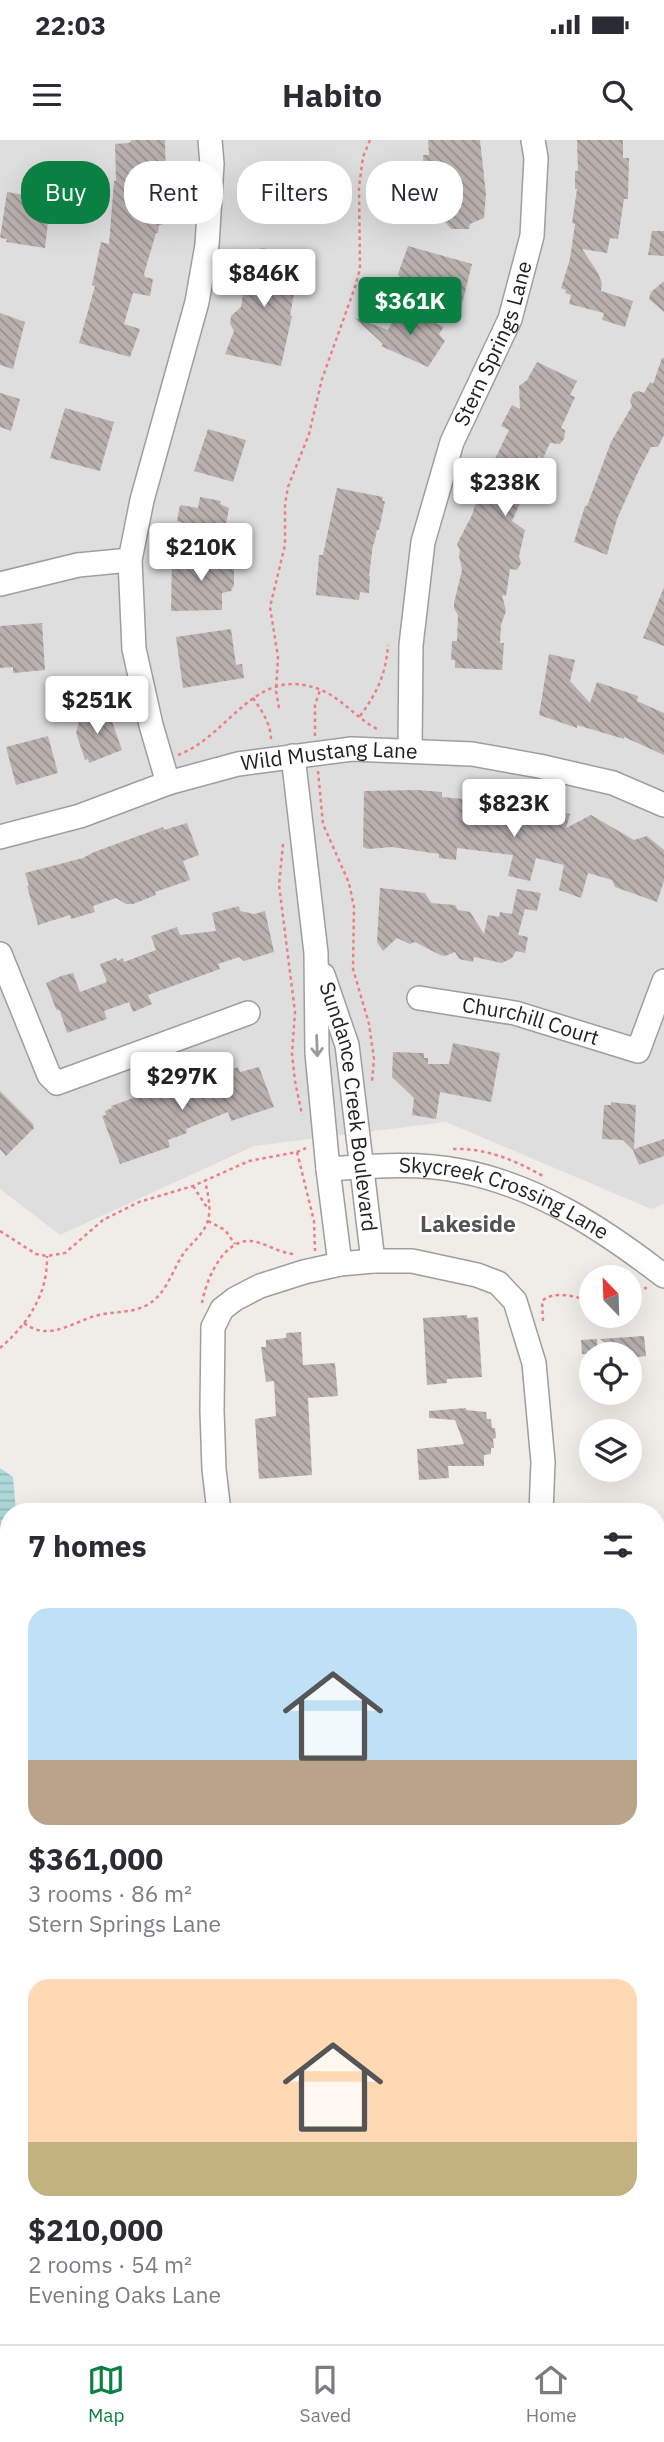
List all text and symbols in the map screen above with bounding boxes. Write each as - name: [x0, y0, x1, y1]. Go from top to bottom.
- text: 22:03: [35, 8, 106, 42]
- text: Habito: [282, 74, 382, 116]
- icon: menu: [28, 76, 66, 114]
- icon: search: [598, 76, 636, 114]
- chip: Buy: [21, 161, 110, 224]
- chip: Rent: [124, 161, 223, 224]
- chip: Filters: [237, 161, 352, 224]
- chip: New: [366, 161, 463, 224]
- pin: $846K: [215, 250, 313, 309]
- text: $846K: [228, 257, 300, 287]
- street label: Stern Springs Lane: [447, 258, 538, 430]
- pin: $361K: [361, 278, 459, 337]
- text: $361K: [374, 285, 446, 315]
- pin: $238K: [456, 458, 554, 518]
- text: $238K: [469, 466, 541, 496]
- pin: $210K: [152, 524, 250, 583]
- text: $210K: [165, 531, 237, 561]
- pin: $251K: [48, 676, 146, 736]
- text: $251K: [61, 684, 133, 714]
- street label: Wild Mustang Lane: [239, 734, 418, 777]
- pin: $823K: [465, 780, 563, 839]
- text: $823K: [478, 787, 550, 817]
- street label: Sundance Creek Boulevard: [313, 978, 384, 1233]
- street label: Churchill Court: [460, 990, 603, 1051]
- one-way arrow: [310, 1034, 324, 1057]
- pin: $297K: [133, 1052, 231, 1112]
- text: $297K: [146, 1060, 218, 1090]
- street label: Skycreek Crossing Lane: [399, 1150, 615, 1245]
- district label: Lakeside: [420, 1208, 516, 1238]
- north arrow: [579, 1265, 642, 1328]
- map controls: [579, 1265, 642, 1482]
- button: locate: [579, 1342, 642, 1405]
- button: layers: [579, 1419, 642, 1482]
- text: 7 homes: [28, 1526, 147, 1565]
- icon: filters: [599, 1526, 637, 1564]
- icon: home: [270, 1653, 396, 1779]
- text: $361,000: [28, 1839, 163, 1878]
- text: 3 rooms · 86 m²: [28, 1878, 192, 1908]
- text: Stern Springs Lane: [28, 1908, 221, 1938]
- icon: home: [270, 2024, 396, 2150]
- text: $210,000: [28, 2210, 163, 2249]
- text: 2 rooms · 54 m²: [28, 2249, 192, 2279]
- text: Evening Oaks Lane: [28, 2279, 221, 2309]
- tab: Map: [87, 2361, 125, 2427]
- tab: Saved: [300, 2361, 351, 2427]
- tab: Home: [526, 2361, 577, 2427]

